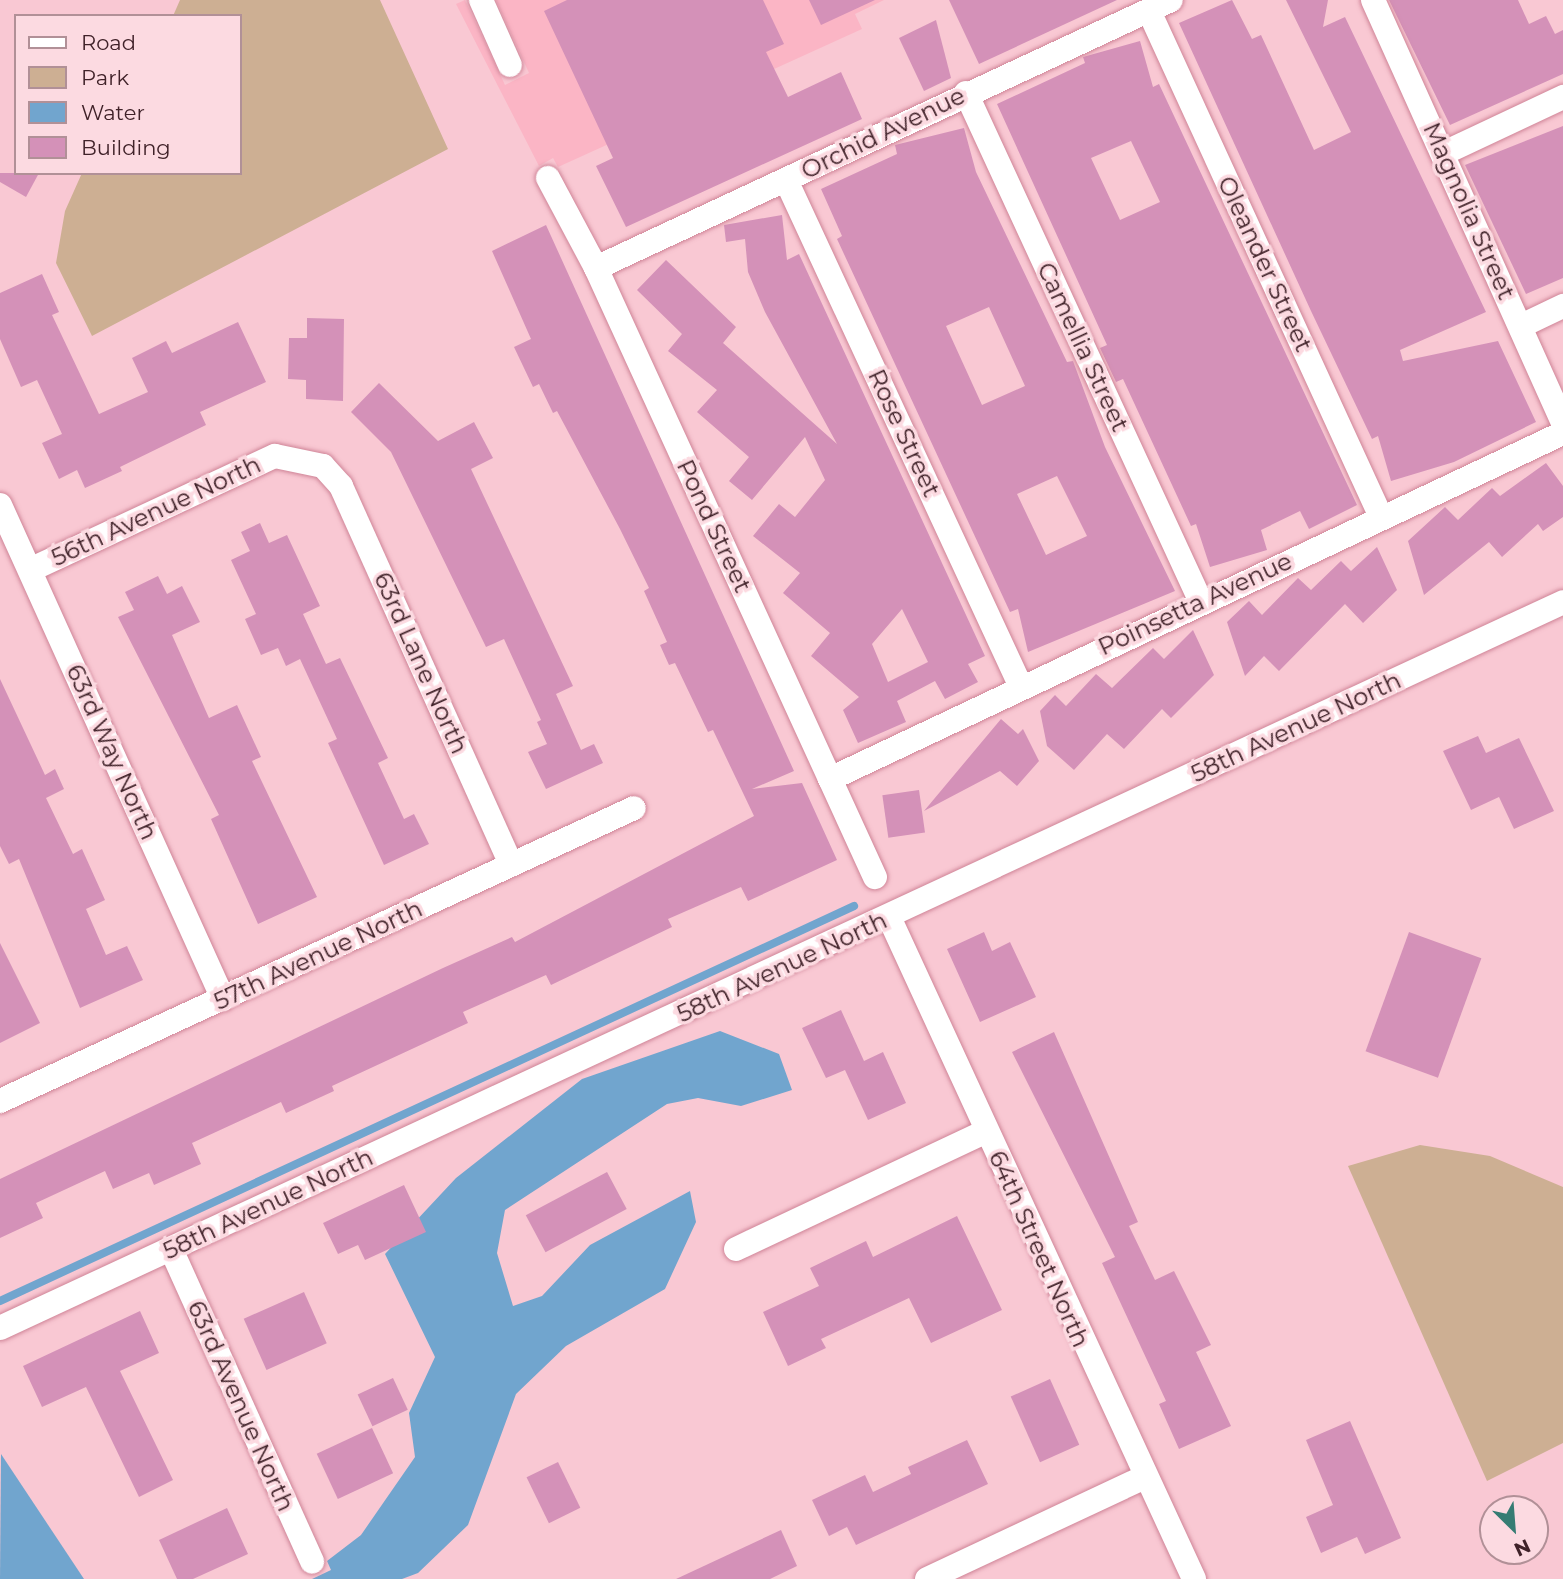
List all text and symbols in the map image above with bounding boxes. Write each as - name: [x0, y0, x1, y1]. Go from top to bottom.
- legend: [14, 14, 242, 175]
- text: Road: [81, 30, 136, 55]
- text: Park: [81, 65, 129, 90]
- street label: Orchid Avenue: [796, 81, 970, 185]
- text: Water: [81, 100, 145, 125]
- street label: Magnolia Street: [1417, 118, 1521, 304]
- text: Building: [81, 135, 171, 160]
- street label: Oleander Street: [1212, 172, 1318, 356]
- street label: Camellia Street: [1031, 258, 1135, 436]
- street label: Rose Street: [862, 365, 946, 501]
- street label: 56th Avenue North: [47, 450, 265, 572]
- street label: Pond Street: [671, 455, 757, 597]
- street label: Poinsetta Avenue: [1094, 546, 1296, 662]
- street label: 63rd Lane North: [368, 568, 474, 758]
- street label: 63rd Way North: [60, 660, 164, 844]
- street label: 58th Avenue North: [1186, 666, 1406, 788]
- street label: 57th Avenue North: [209, 894, 427, 1016]
- street label: 58th Avenue North: [672, 906, 892, 1028]
- street label: 58th Avenue North: [158, 1143, 378, 1265]
- street label: 64th Street North: [983, 1146, 1095, 1352]
- street label: 63rd Avenue North: [182, 1296, 300, 1516]
- north arrow: [1479, 1495, 1549, 1565]
- text: N: [1510, 1534, 1534, 1561]

